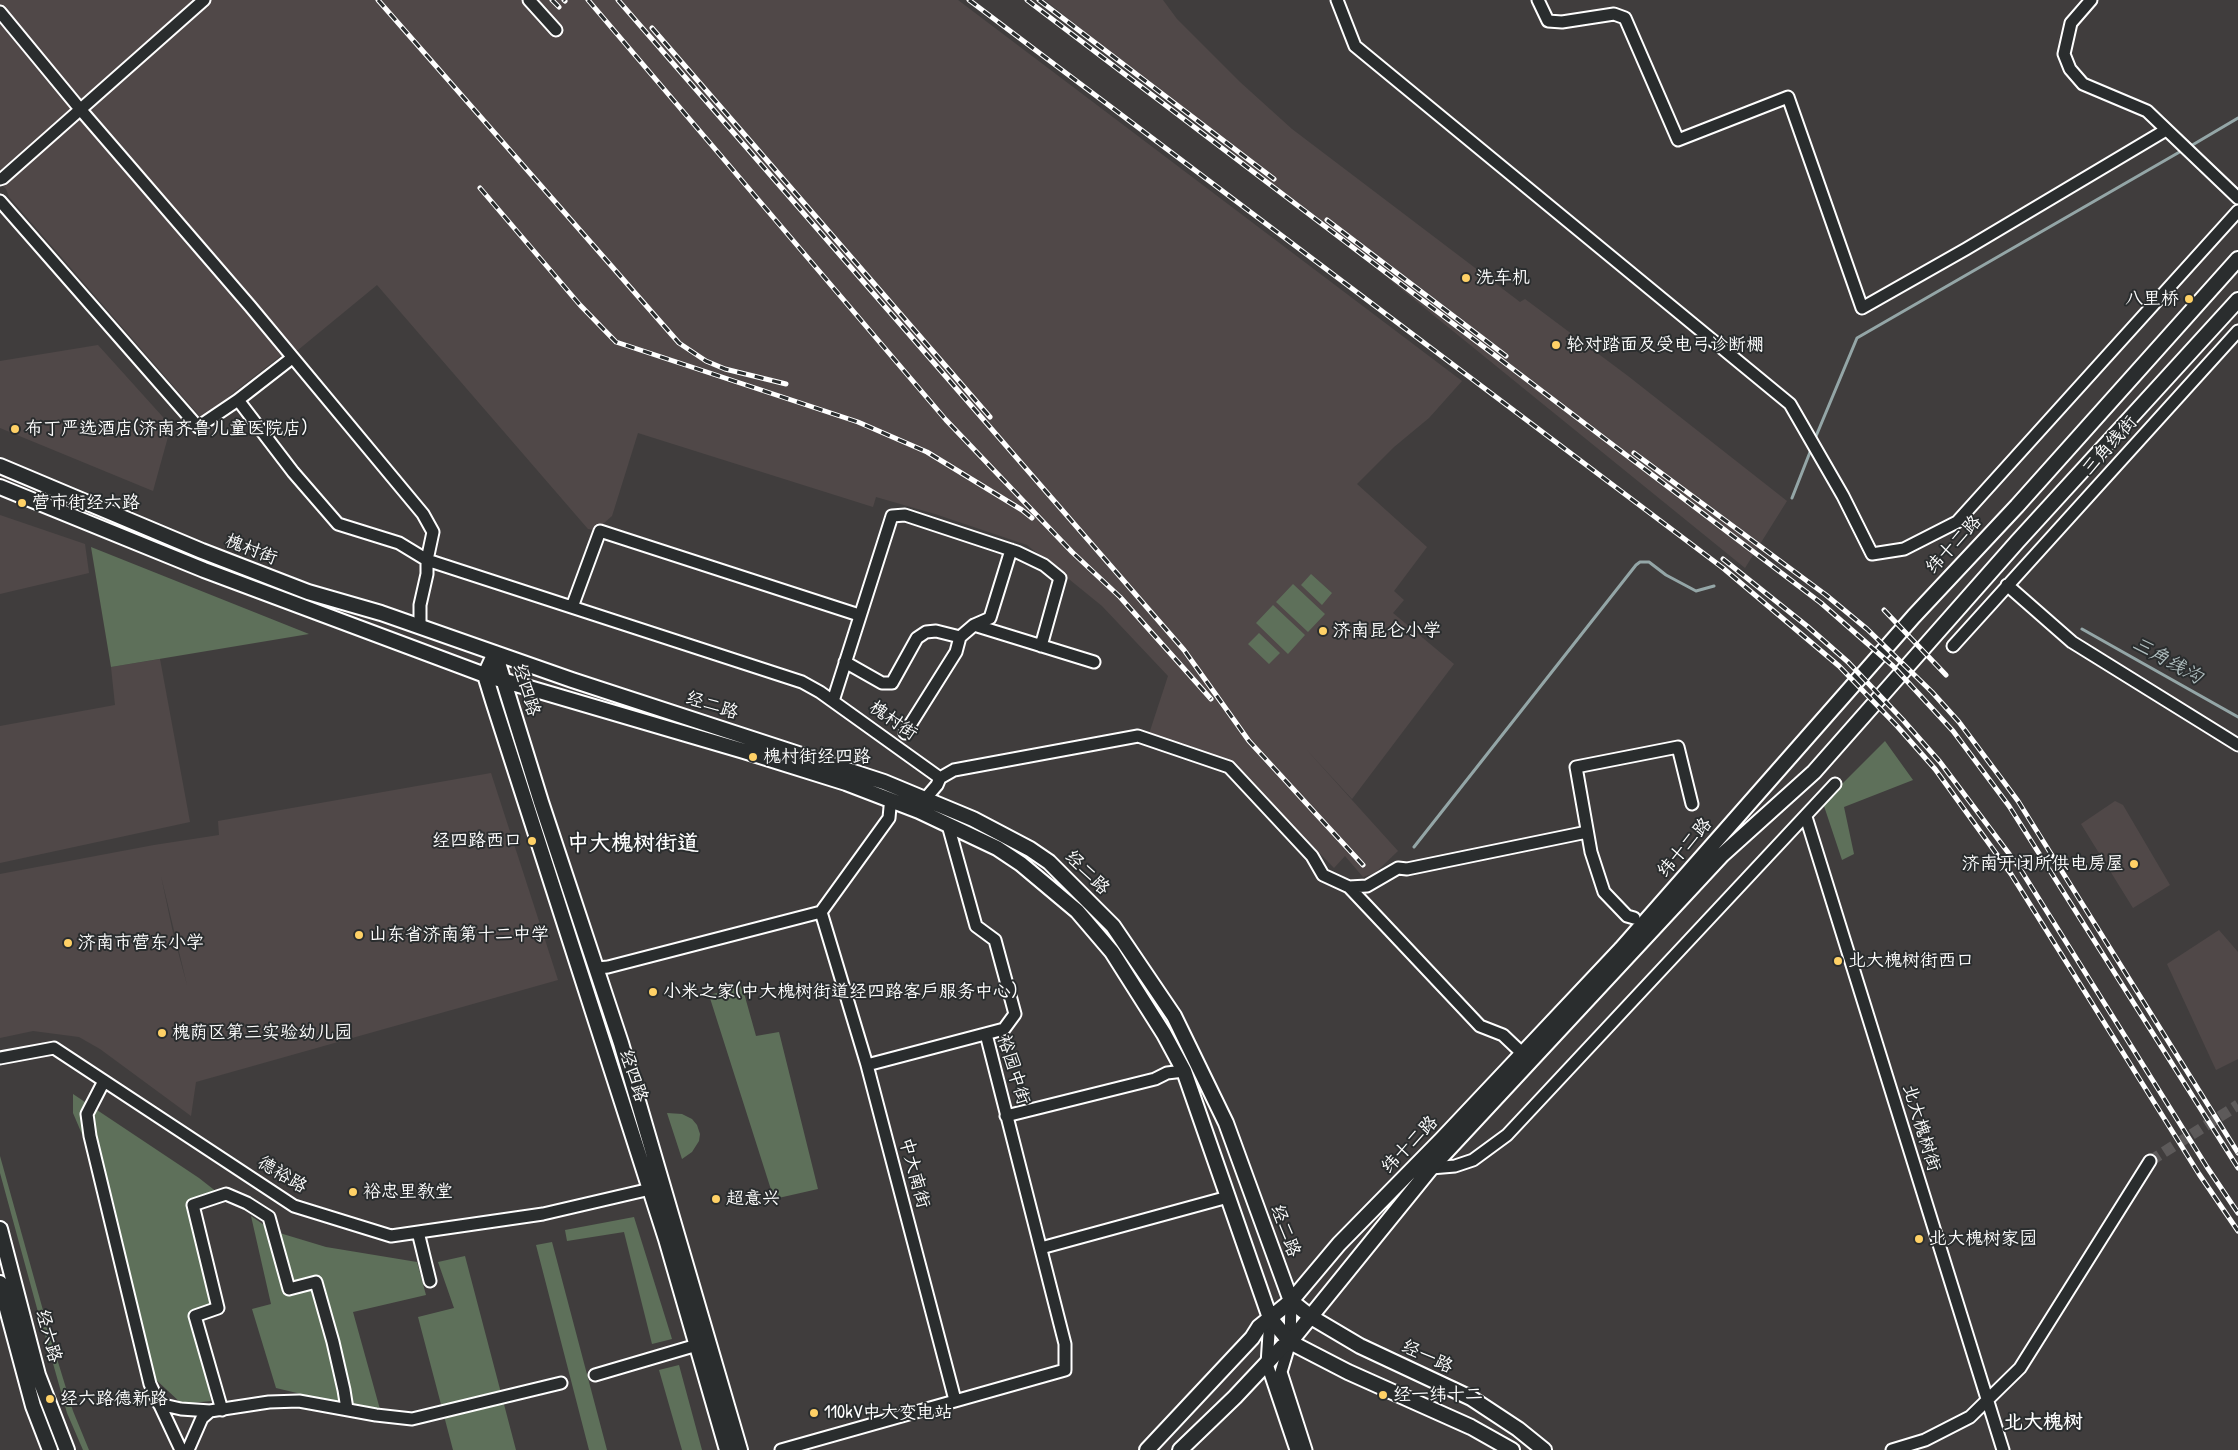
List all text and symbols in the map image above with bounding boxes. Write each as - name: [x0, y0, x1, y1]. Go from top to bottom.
- place label: 洗车机: [1476, 267, 1530, 289]
- marker: 洗车机: [1460, 272, 1472, 284]
- place label: 八里桥: [2125, 288, 2179, 310]
- marker: 八里桥: [2183, 293, 2195, 305]
- place label: 轮对踏面及受电弓诊断棚: [1566, 334, 1764, 356]
- marker: 轮对踏面及受电弓诊断棚: [1550, 339, 1562, 351]
- street label: 三角线街: [2078, 412, 2142, 480]
- place label: 布丁严选酒店(济南齐鲁儿童医院店): [25, 418, 308, 440]
- marker: 布丁严选酒店(济南齐鲁儿童医院店): [9, 423, 21, 435]
- place label: 营市街经六路: [32, 492, 140, 514]
- marker: 营市街经六路: [16, 497, 28, 509]
- street label: 纬十二路: [1922, 511, 1986, 579]
- street label: 槐村街: [222, 530, 280, 570]
- place label: 济南昆仑小学: [1333, 620, 1441, 642]
- marker: 济南昆仑小学: [1317, 625, 1329, 637]
- water label: 三角线沟: [2128, 633, 2206, 689]
- street label: 经四路: [508, 661, 544, 719]
- street label: 经二路: [683, 687, 741, 725]
- street label: 槐村街: [865, 697, 921, 745]
- place label: 槐村街经四路: [763, 746, 871, 768]
- marker: 槐村街经四路: [747, 751, 759, 763]
- street label: 纬十二路: [1653, 814, 1717, 882]
- place label: 经四路西口: [432, 830, 522, 852]
- district label: 中大槐树街道: [567, 831, 699, 857]
- marker: 经四路西口: [526, 835, 538, 847]
- street label: 经二路: [1060, 846, 1114, 900]
- place label: 济南开闭所供电房屋: [1962, 853, 2124, 875]
- marker: 济南开闭所供电房屋: [2128, 858, 2140, 870]
- place label: 山东省济南第十二中学: [369, 924, 549, 946]
- marker: 山东省济南第十二中学: [353, 929, 365, 941]
- place label: 济南市营东小学: [78, 932, 204, 954]
- marker: 济南市营东小学: [62, 937, 74, 949]
- place label: 北大槐树街西口: [1848, 950, 1974, 972]
- marker: 北大槐树街西口: [1832, 955, 1844, 967]
- place label: 小米之家(中大槐树街道经四路客户服务中心): [663, 981, 1018, 1003]
- marker: 小米之家(中大槐树街道经四路客户服务中心): [647, 986, 659, 998]
- place label: 槐荫区第三实验幼儿园: [172, 1022, 352, 1044]
- marker: 槐荫区第三实验幼儿园: [156, 1027, 168, 1039]
- street label: 裕园中街: [992, 1032, 1034, 1108]
- street label: 经四路: [614, 1047, 652, 1105]
- street label: 北大槐树街: [1898, 1082, 1944, 1174]
- street label: 纬十二路: [1377, 1112, 1443, 1178]
- street label: 中大南街: [894, 1135, 934, 1211]
- street label: 德裕路: [253, 1152, 311, 1198]
- place label: 裕忠里教堂: [363, 1181, 453, 1203]
- marker: 裕忠里教堂: [347, 1186, 359, 1198]
- place label: 超意兴: [726, 1188, 780, 1210]
- marker: 超意兴: [710, 1193, 722, 1205]
- street label: 经二路: [1266, 1202, 1304, 1260]
- place label: 北大槐树家园: [1929, 1228, 2037, 1250]
- marker: 北大槐树家园: [1913, 1233, 1925, 1245]
- street label: 经六路: [31, 1307, 65, 1365]
- street label: 经一路: [1398, 1336, 1456, 1378]
- place label: 经一纬十二: [1393, 1384, 1483, 1406]
- place label: 经六路德新路: [60, 1388, 168, 1410]
- marker: 经一纬十二: [1377, 1389, 1389, 1401]
- marker: 经六路德新路: [44, 1393, 56, 1405]
- place label: 110kV中大变电站: [824, 1402, 953, 1424]
- marker: 110kV中大变电站: [808, 1407, 820, 1419]
- district label: 北大槐树: [2003, 1411, 2083, 1435]

